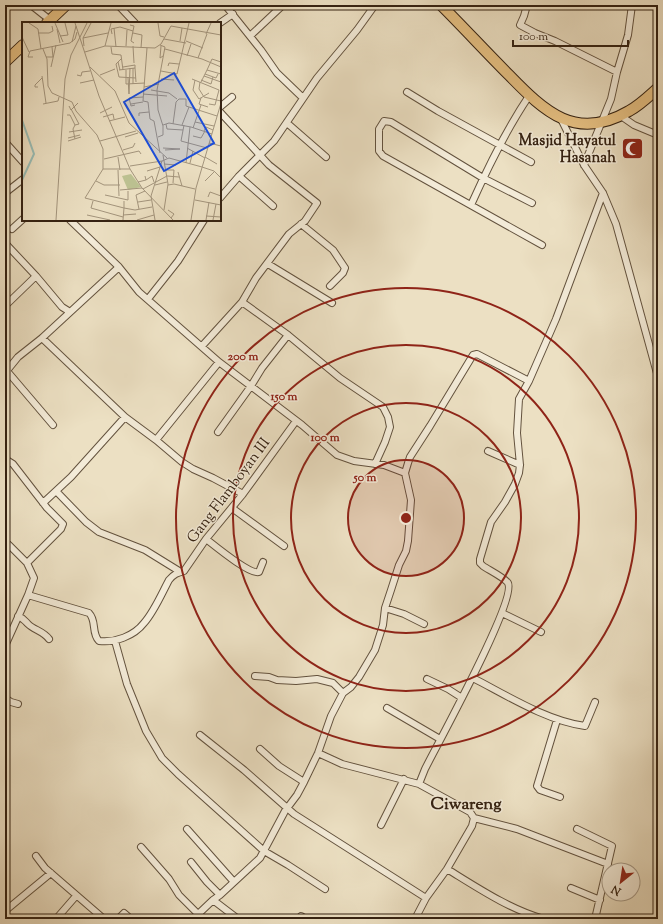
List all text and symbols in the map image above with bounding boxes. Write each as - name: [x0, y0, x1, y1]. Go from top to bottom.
- inset map: [22, 22, 221, 221]
- scale bar: [513, 22, 628, 48]
- text: 100 m: [519, 28, 548, 46]
- place label: Masjid Hayatul Hasanah: [519, 131, 617, 169]
- mosque icon: Masjid Hayatul Hasanah: [619, 136, 645, 162]
- text: 200 m: [228, 348, 258, 366]
- text: 150 m: [269, 388, 298, 406]
- text: 100 m: [309, 429, 340, 447]
- street label: Gang Flamboyan III: [183, 434, 276, 548]
- text: 50 m: [353, 469, 377, 487]
- centre of rings: [399, 511, 413, 525]
- district label: Ciwareng: [431, 793, 502, 817]
- north arrow: [601, 862, 641, 902]
- text: N: [609, 881, 625, 899]

